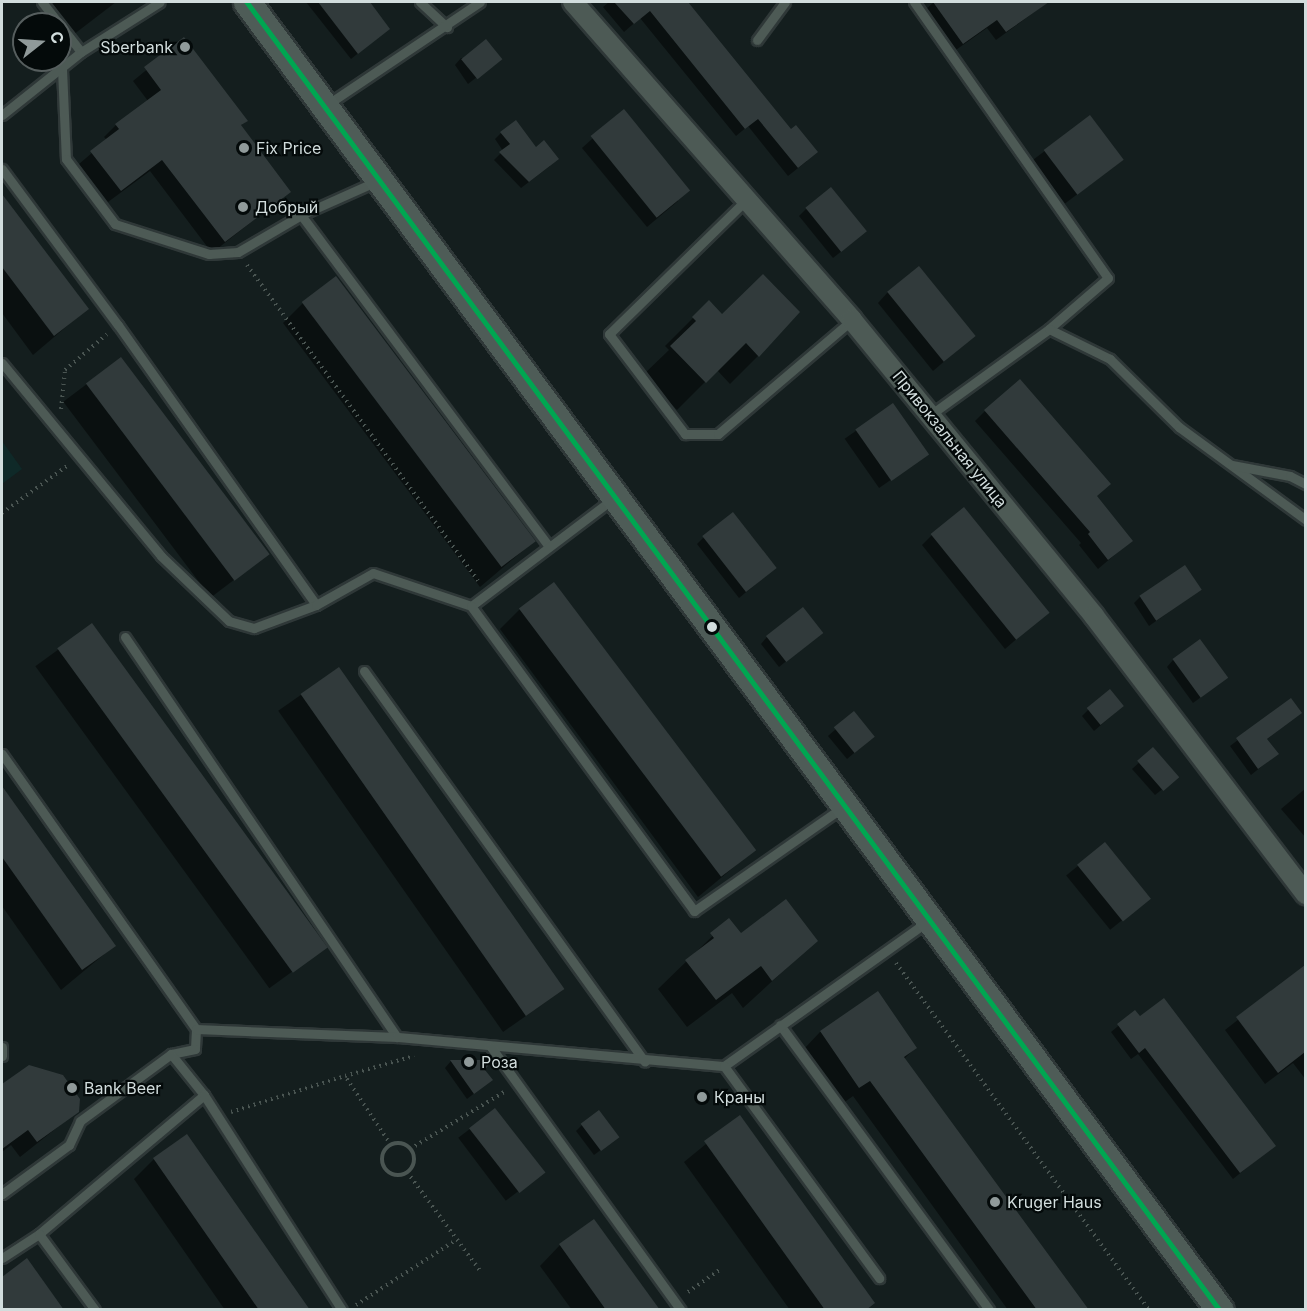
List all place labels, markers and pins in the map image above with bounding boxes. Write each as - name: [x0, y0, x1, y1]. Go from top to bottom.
- place label: Sberbank: [100, 37, 173, 57]
- marker: Sberbank: [178, 40, 192, 54]
- place label: Fix Price: [256, 138, 321, 158]
- marker: Fix Price: [237, 141, 251, 155]
- place label: Добрый: [255, 197, 318, 217]
- marker: Добрый: [236, 200, 250, 214]
- unlabelled marker: [706, 621, 718, 633]
- place label: Роза: [481, 1052, 518, 1072]
- marker: Роза: [462, 1055, 476, 1069]
- place label: Bank Beer: [84, 1078, 161, 1098]
- marker: Bank Beer: [65, 1081, 79, 1095]
- place label: Краны: [714, 1087, 765, 1107]
- marker: Краны: [695, 1090, 709, 1104]
- place label: Kruger Haus: [1007, 1192, 1102, 1212]
- marker: Kruger Haus: [988, 1195, 1002, 1209]

